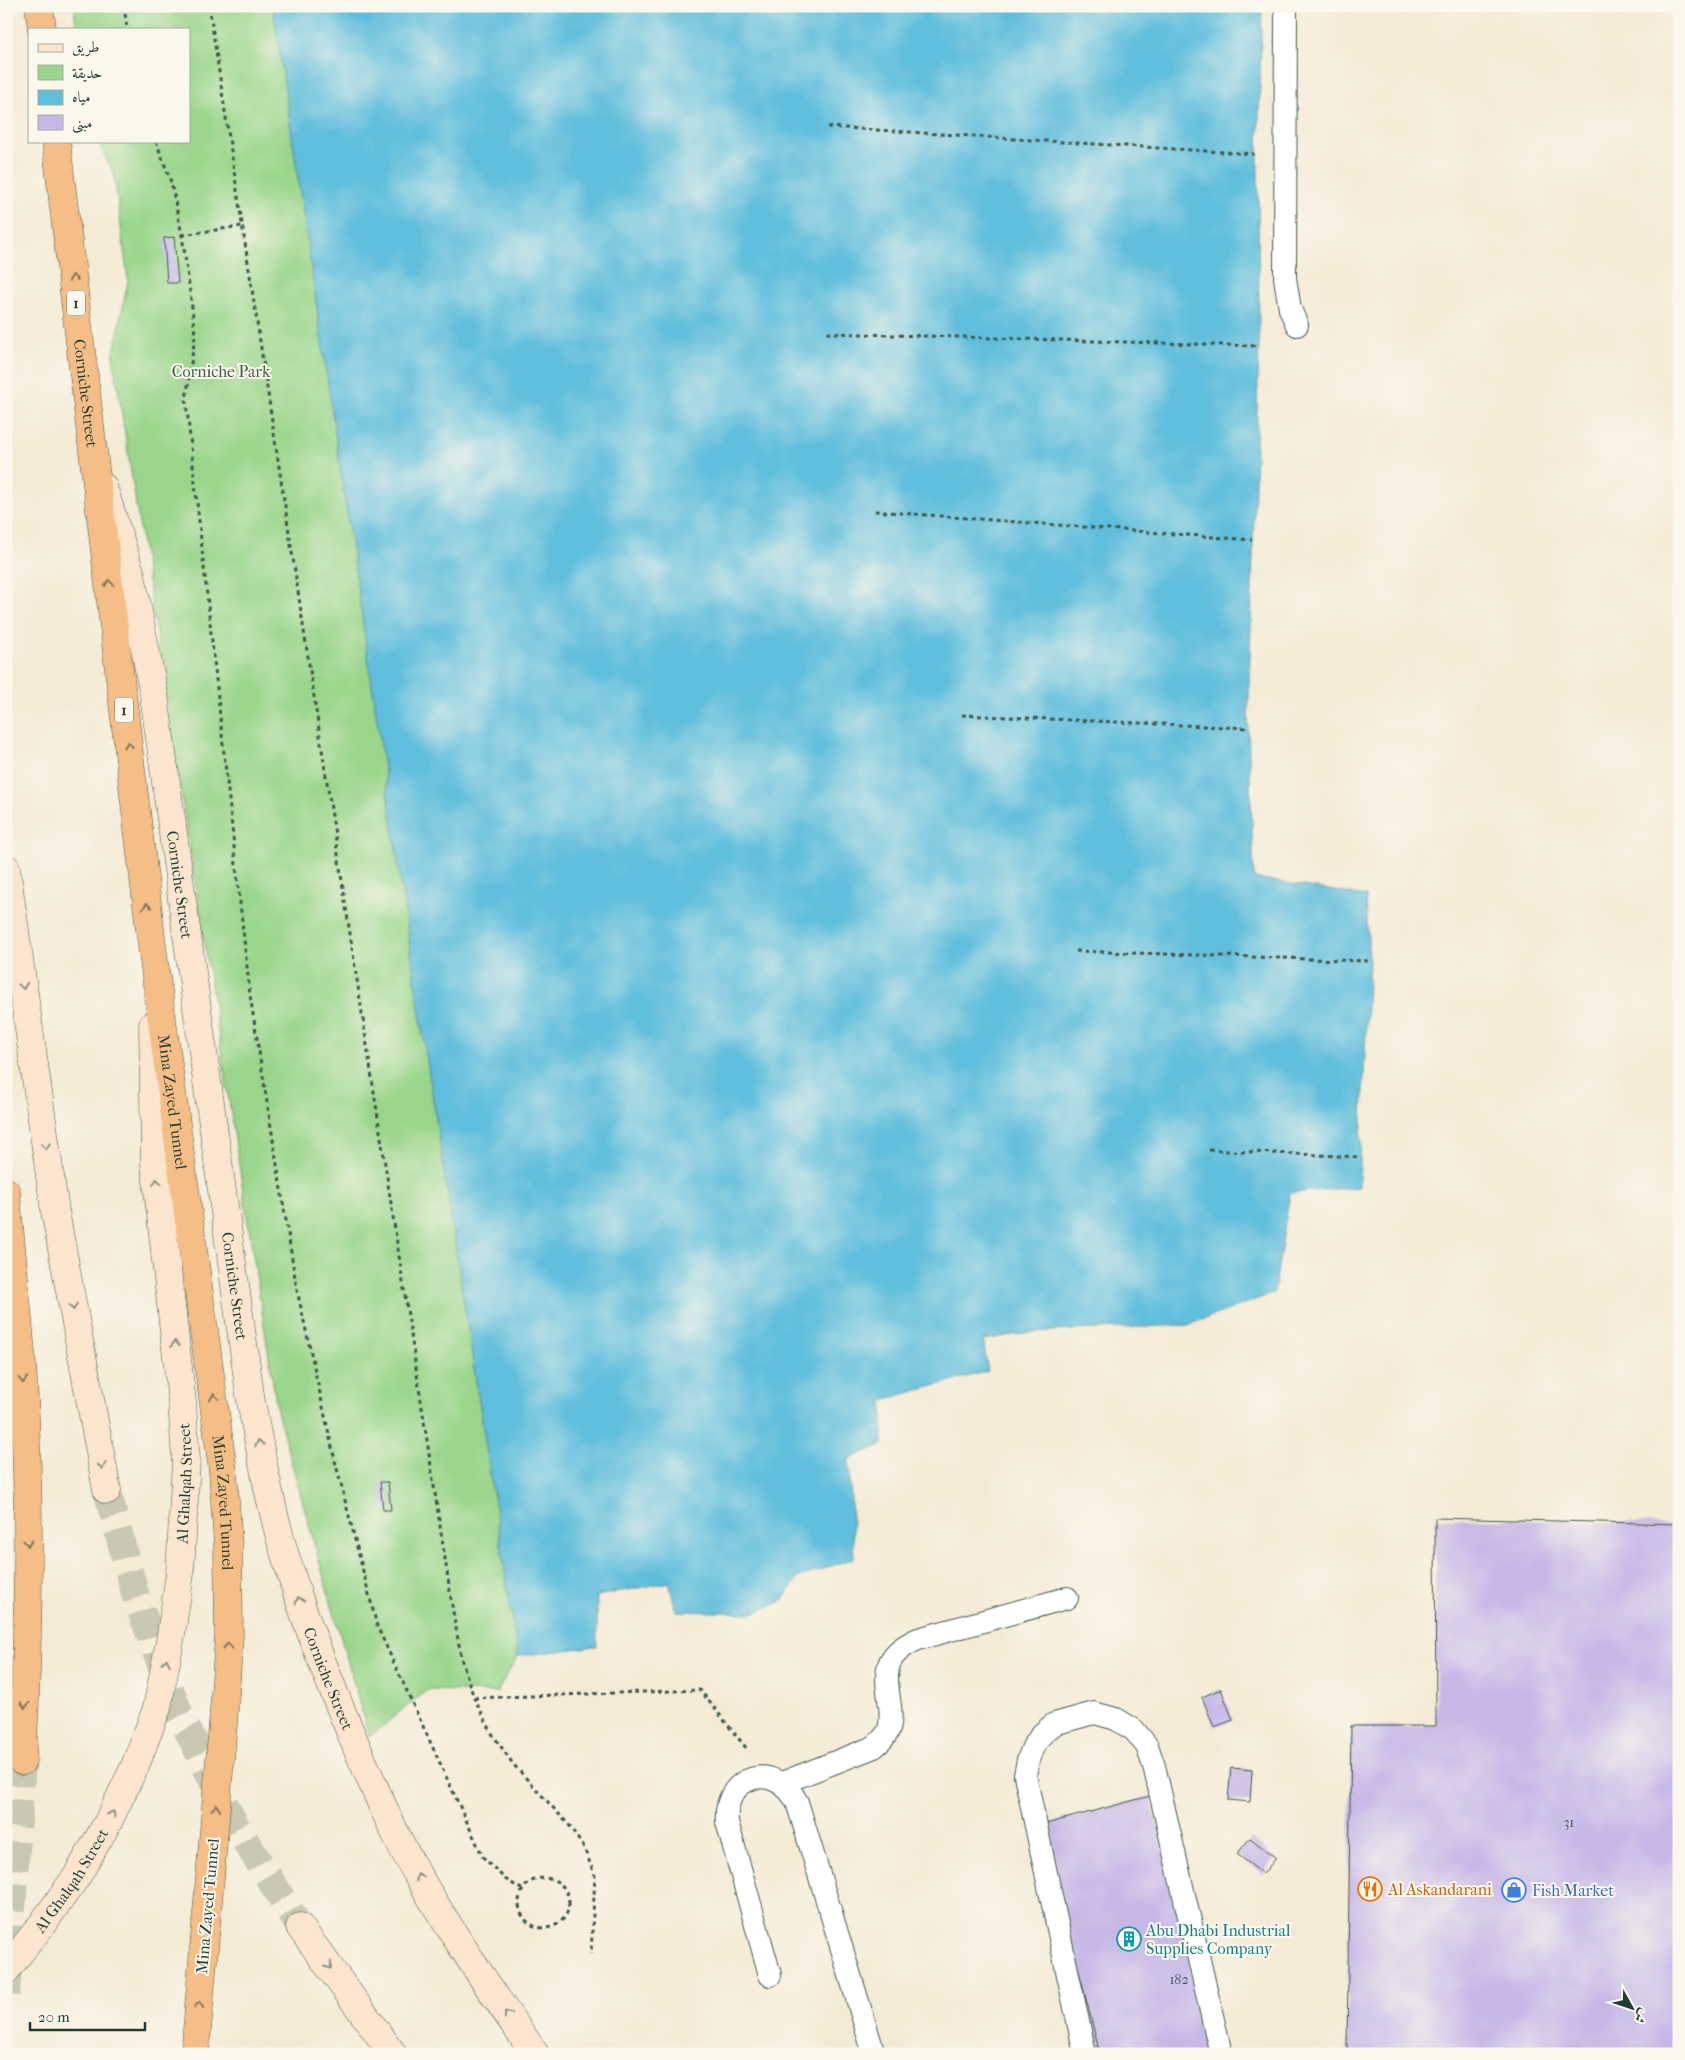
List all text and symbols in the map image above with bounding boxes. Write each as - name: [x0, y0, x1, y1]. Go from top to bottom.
- legend: [28, 28, 190, 142]
- text: طريق: [72, 38, 99, 57]
- text: حديقة: [72, 64, 102, 82]
- text: مياه: [72, 88, 90, 106]
- text: مبنى: [72, 114, 92, 134]
- one-way arrow: [68, 273, 79, 281]
- road number: 1: [67, 290, 85, 316]
- street label: Corniche Street: [70, 338, 102, 449]
- park label: Corniche Park: [172, 362, 271, 381]
- one-way arrow: [104, 579, 115, 587]
- road number: 1: [115, 698, 133, 722]
- one-way arrow: [123, 740, 134, 748]
- street label: Corniche Street: [163, 829, 196, 940]
- one-way arrow: [142, 902, 153, 910]
- one-way arrow: [17, 982, 28, 990]
- street label: Mina Zayed Tunnel: [154, 1033, 191, 1171]
- one-way arrow: [40, 1143, 51, 1151]
- one-way arrow: [152, 1178, 163, 1186]
- street label: Corniche Street: [218, 1231, 251, 1342]
- one-way arrow: [67, 1302, 77, 1311]
- one-way arrow: [170, 1339, 181, 1347]
- one-way arrow: [17, 1376, 28, 1384]
- one-way arrow: [209, 1393, 220, 1401]
- street label: Al Ghalqah Street: [173, 1422, 196, 1545]
- street label: Mina Zayed Tunnel: [208, 1434, 237, 1571]
- one-way arrow: [254, 1439, 264, 1447]
- one-way arrow: [97, 1462, 107, 1471]
- one-way arrow: [23, 1539, 34, 1547]
- one-way arrow: [295, 1596, 305, 1605]
- street label: Corniche Street: [300, 1625, 357, 1733]
- one-way arrow: [222, 1642, 233, 1650]
- one-way arrow: [160, 1657, 170, 1666]
- one-way arrow: [20, 1702, 30, 1709]
- one-way arrow: [210, 1804, 221, 1812]
- one-way arrow: [105, 1810, 116, 1819]
- house number: 31: [1564, 1814, 1574, 1831]
- street label: Al Ghalqah Street: [30, 1825, 112, 1937]
- street label: Mina Zayed Tunnel: [192, 1837, 223, 1975]
- one-way arrow: [416, 1874, 426, 1883]
- restaurant icon: Al Askandarani: [1357, 1876, 1383, 1902]
- shop icon: Fish Market: [1501, 1877, 1527, 1903]
- place label: Al Askandarani: [1387, 1880, 1492, 1899]
- place label: Fish Market: [1532, 1881, 1614, 1900]
- place label: Abu Dhabi Industrial Supplies Company: [1145, 1921, 1291, 1958]
- building icon: Abu Dhabi Industrial Supplies Company: [1116, 1926, 1142, 1952]
- one-way arrow: [323, 1960, 331, 1969]
- house number: 182: [1169, 1971, 1189, 1988]
- north arrow: [1608, 1982, 1658, 2032]
- scale bar: [30, 2000, 145, 2032]
- one-way arrow: [193, 2001, 204, 2009]
- text: ش: [1631, 2005, 1653, 2027]
- text: 20 m: [38, 2008, 70, 2026]
- one-way arrow: [504, 2010, 513, 2020]

